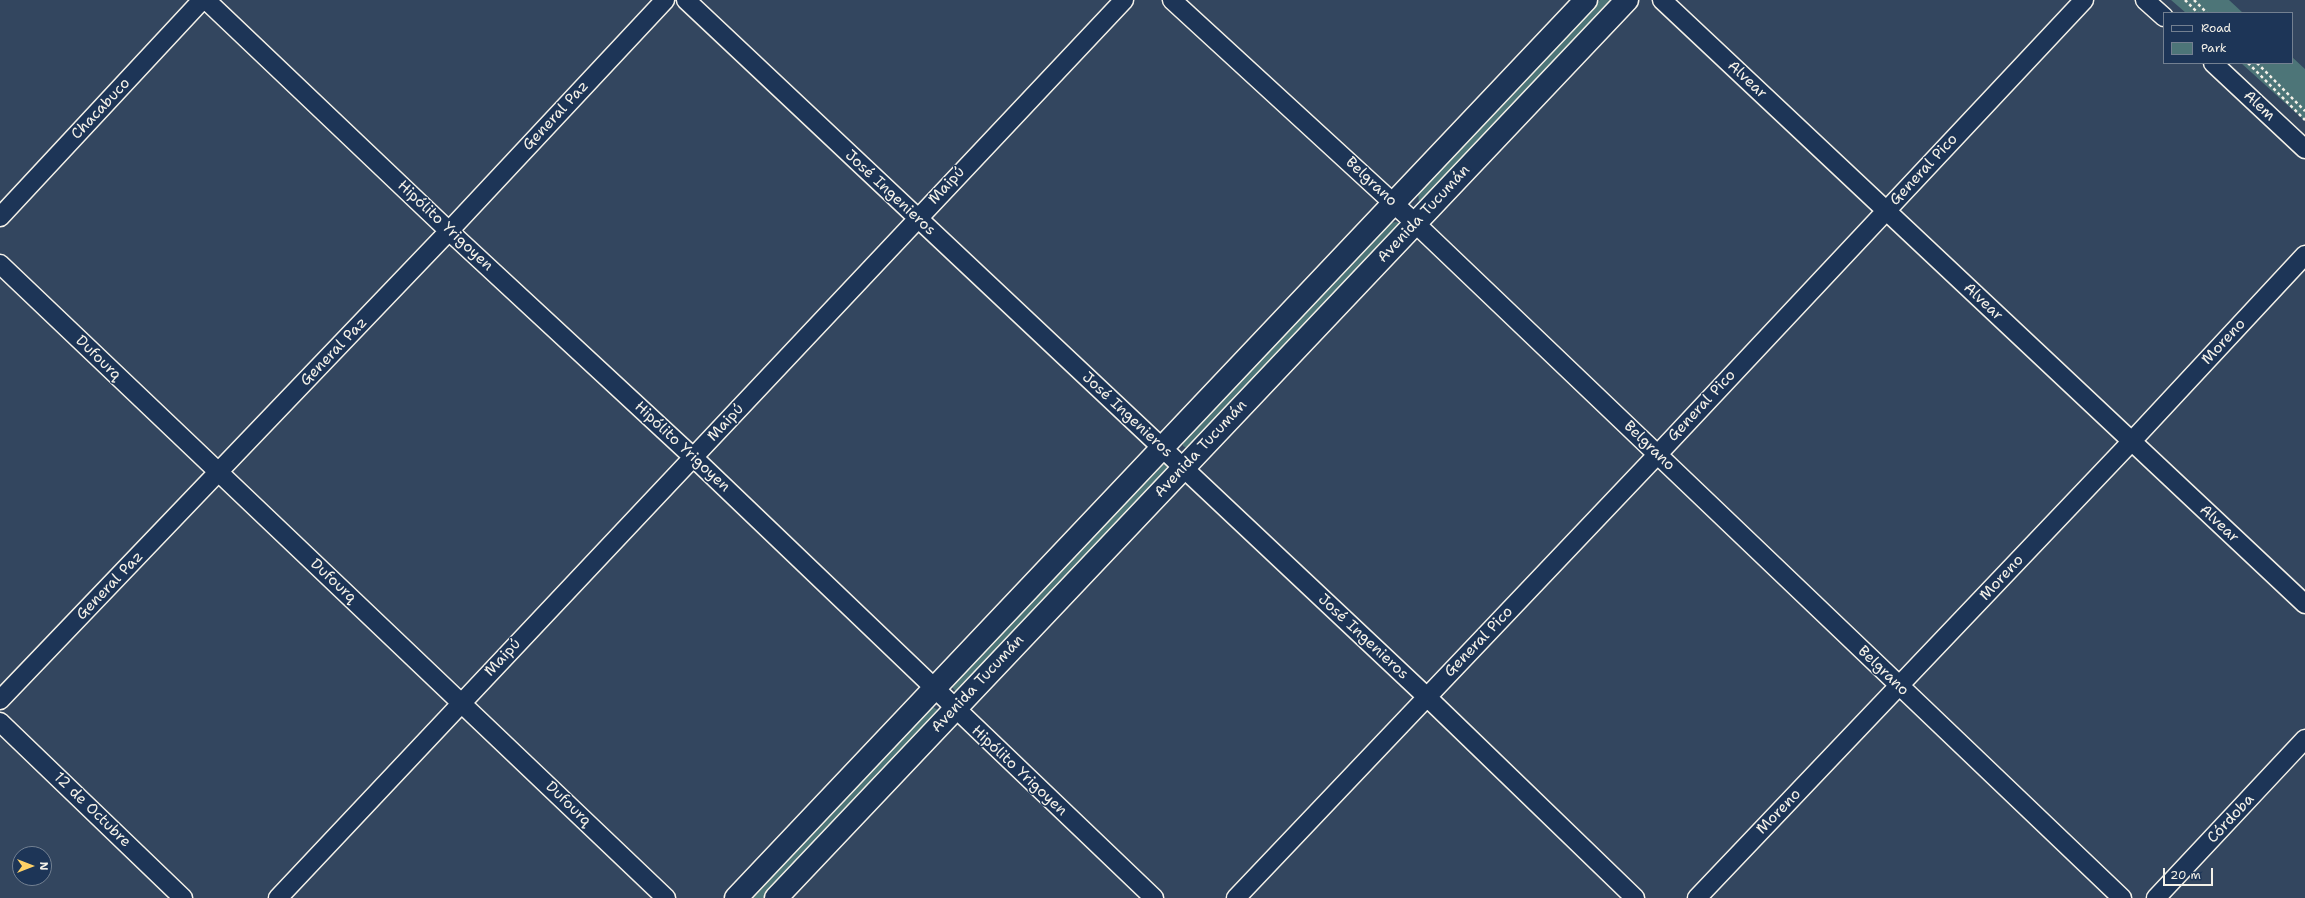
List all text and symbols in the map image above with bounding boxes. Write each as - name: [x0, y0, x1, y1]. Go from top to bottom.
- legend: [2163, 12, 2293, 64]
- text: Road: [2201, 20, 2231, 36]
- text: Park: [2201, 40, 2227, 56]
- street label: Alvear: [1724, 57, 1770, 103]
- street label: Chacabuco: [68, 74, 134, 144]
- street label: General Paz: [519, 78, 593, 154]
- street label: Alem: [2240, 87, 2278, 125]
- street label: General Pico: [1886, 131, 1962, 209]
- street label: José Ingenieros: [841, 147, 939, 239]
- street label: Belgrano: [1341, 154, 1401, 210]
- street label: Avenida Tucumán: [1374, 161, 1474, 267]
- street label: Maipú: [925, 163, 969, 209]
- street label: Hipólito Yrigoyen: [394, 177, 496, 275]
- street label: Alvear: [1960, 279, 2006, 325]
- street label: General Paz: [297, 314, 371, 390]
- street label: Moreno: [2198, 315, 2250, 369]
- street label: Dufourq: [72, 332, 124, 384]
- street label: General Pico: [1664, 367, 1740, 445]
- street label: José Ingenieros: [1078, 369, 1176, 461]
- street label: Avenida Tucumán: [1151, 396, 1251, 502]
- street label: Hipólito Yrigoyen: [631, 398, 733, 496]
- street label: Maipú: [704, 400, 748, 446]
- street label: Belgrano: [1620, 417, 1678, 475]
- street label: Alvear: [2196, 501, 2242, 547]
- street label: General Paz: [73, 548, 147, 624]
- street label: Moreno: [1976, 551, 2028, 605]
- street label: Dufourq: [306, 555, 360, 607]
- street label: José Ingenieros: [1314, 591, 1412, 683]
- street label: General Pico: [1441, 603, 1517, 681]
- street label: Avenida Tucumán: [928, 631, 1028, 737]
- street label: Maipú: [481, 635, 525, 681]
- street label: Belgrano: [1854, 642, 1912, 700]
- street label: Hipólito Yrigoyen: [968, 722, 1070, 820]
- street label: 12 de Octubre: [50, 769, 134, 851]
- street label: Dufourq: [542, 778, 594, 830]
- street label: Moreno: [1753, 786, 1805, 838]
- street label: Córdoba: [2204, 791, 2258, 847]
- north arrow: [12, 846, 52, 886]
- scale bar: [2165, 860, 2215, 886]
- text: N: [36, 862, 51, 870]
- text: 20 m: [2170, 867, 2201, 883]

